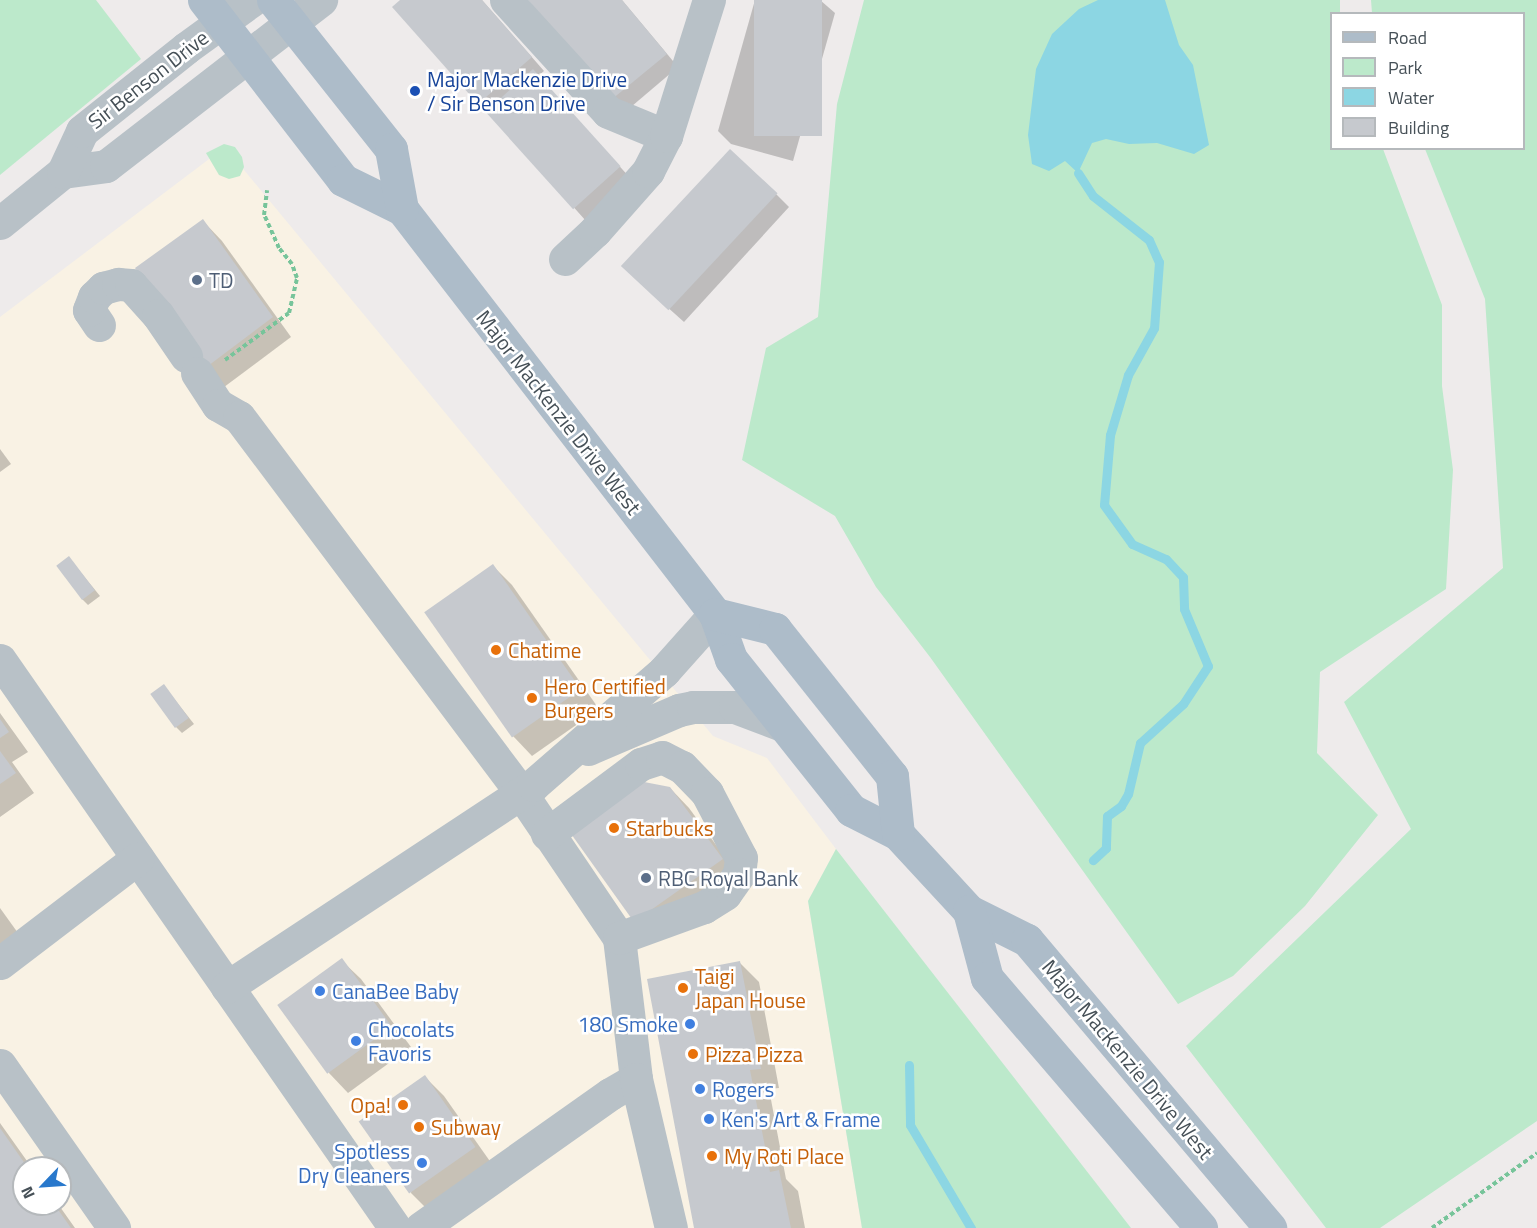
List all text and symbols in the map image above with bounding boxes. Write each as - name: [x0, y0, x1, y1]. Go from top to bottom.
- legend: [1330, 12, 1525, 150]
- street label: Sir Benson Drive: [83, 24, 213, 134]
- text: Road: [1388, 24, 1427, 51]
- text: Park: [1388, 54, 1422, 81]
- place label: Major Mackenzie Drive / Sir Benson Drive: [427, 66, 627, 116]
- marker: Major Mackenzie Drive / Sir Benson Drive: [408, 84, 422, 98]
- text: Water: [1388, 84, 1434, 111]
- text: Building: [1388, 114, 1449, 141]
- place label: TD: [209, 267, 234, 293]
- marker: TD: [190, 273, 204, 287]
- street label: Major MacKenzie Drive West: [471, 305, 647, 519]
- place label: Chatime: [508, 637, 581, 663]
- marker: Chatime: [489, 643, 503, 657]
- place label: Hero Certified Burgers: [544, 673, 666, 723]
- marker: Hero Certified Burgers: [525, 691, 539, 705]
- place label: Starbucks: [626, 815, 714, 841]
- marker: Starbucks: [607, 821, 621, 835]
- place label: RBC Royal Bank: [658, 865, 798, 891]
- marker: RBC Royal Bank: [639, 871, 653, 885]
- street label: Major MacKenzie Drive West: [1037, 954, 1219, 1164]
- place label: Taigi Japan House: [695, 963, 806, 1013]
- place label: CanaBee Baby: [332, 978, 459, 1004]
- marker: Taigi Japan House: [676, 981, 690, 995]
- marker: CanaBee Baby: [313, 984, 327, 998]
- place label: 180 Smoke: [578, 1011, 678, 1037]
- place label: Chocolats Favoris: [368, 1016, 454, 1066]
- marker: 180 Smoke: [683, 1017, 697, 1031]
- marker: Chocolats Favoris: [349, 1034, 363, 1048]
- place label: Pizza Pizza: [705, 1041, 803, 1067]
- marker: Pizza Pizza: [686, 1047, 700, 1061]
- place label: Rogers: [712, 1076, 774, 1102]
- marker: Rogers: [693, 1082, 707, 1096]
- place label: Opa!: [350, 1092, 391, 1118]
- marker: Opa!: [396, 1098, 410, 1112]
- place label: Ken's Art & Frame: [721, 1106, 880, 1132]
- marker: Ken's Art & Frame: [702, 1112, 716, 1126]
- place label: Subway: [431, 1114, 501, 1140]
- marker: Subway: [412, 1120, 426, 1134]
- place label: Spotless Dry Cleaners: [298, 1138, 410, 1188]
- place label: My Roti Place: [724, 1143, 844, 1169]
- marker: My Roti Place: [705, 1149, 719, 1163]
- north arrow: [12, 1156, 72, 1216]
- marker: Spotless Dry Cleaners: [415, 1156, 429, 1170]
- text: N: [14, 1183, 41, 1203]

